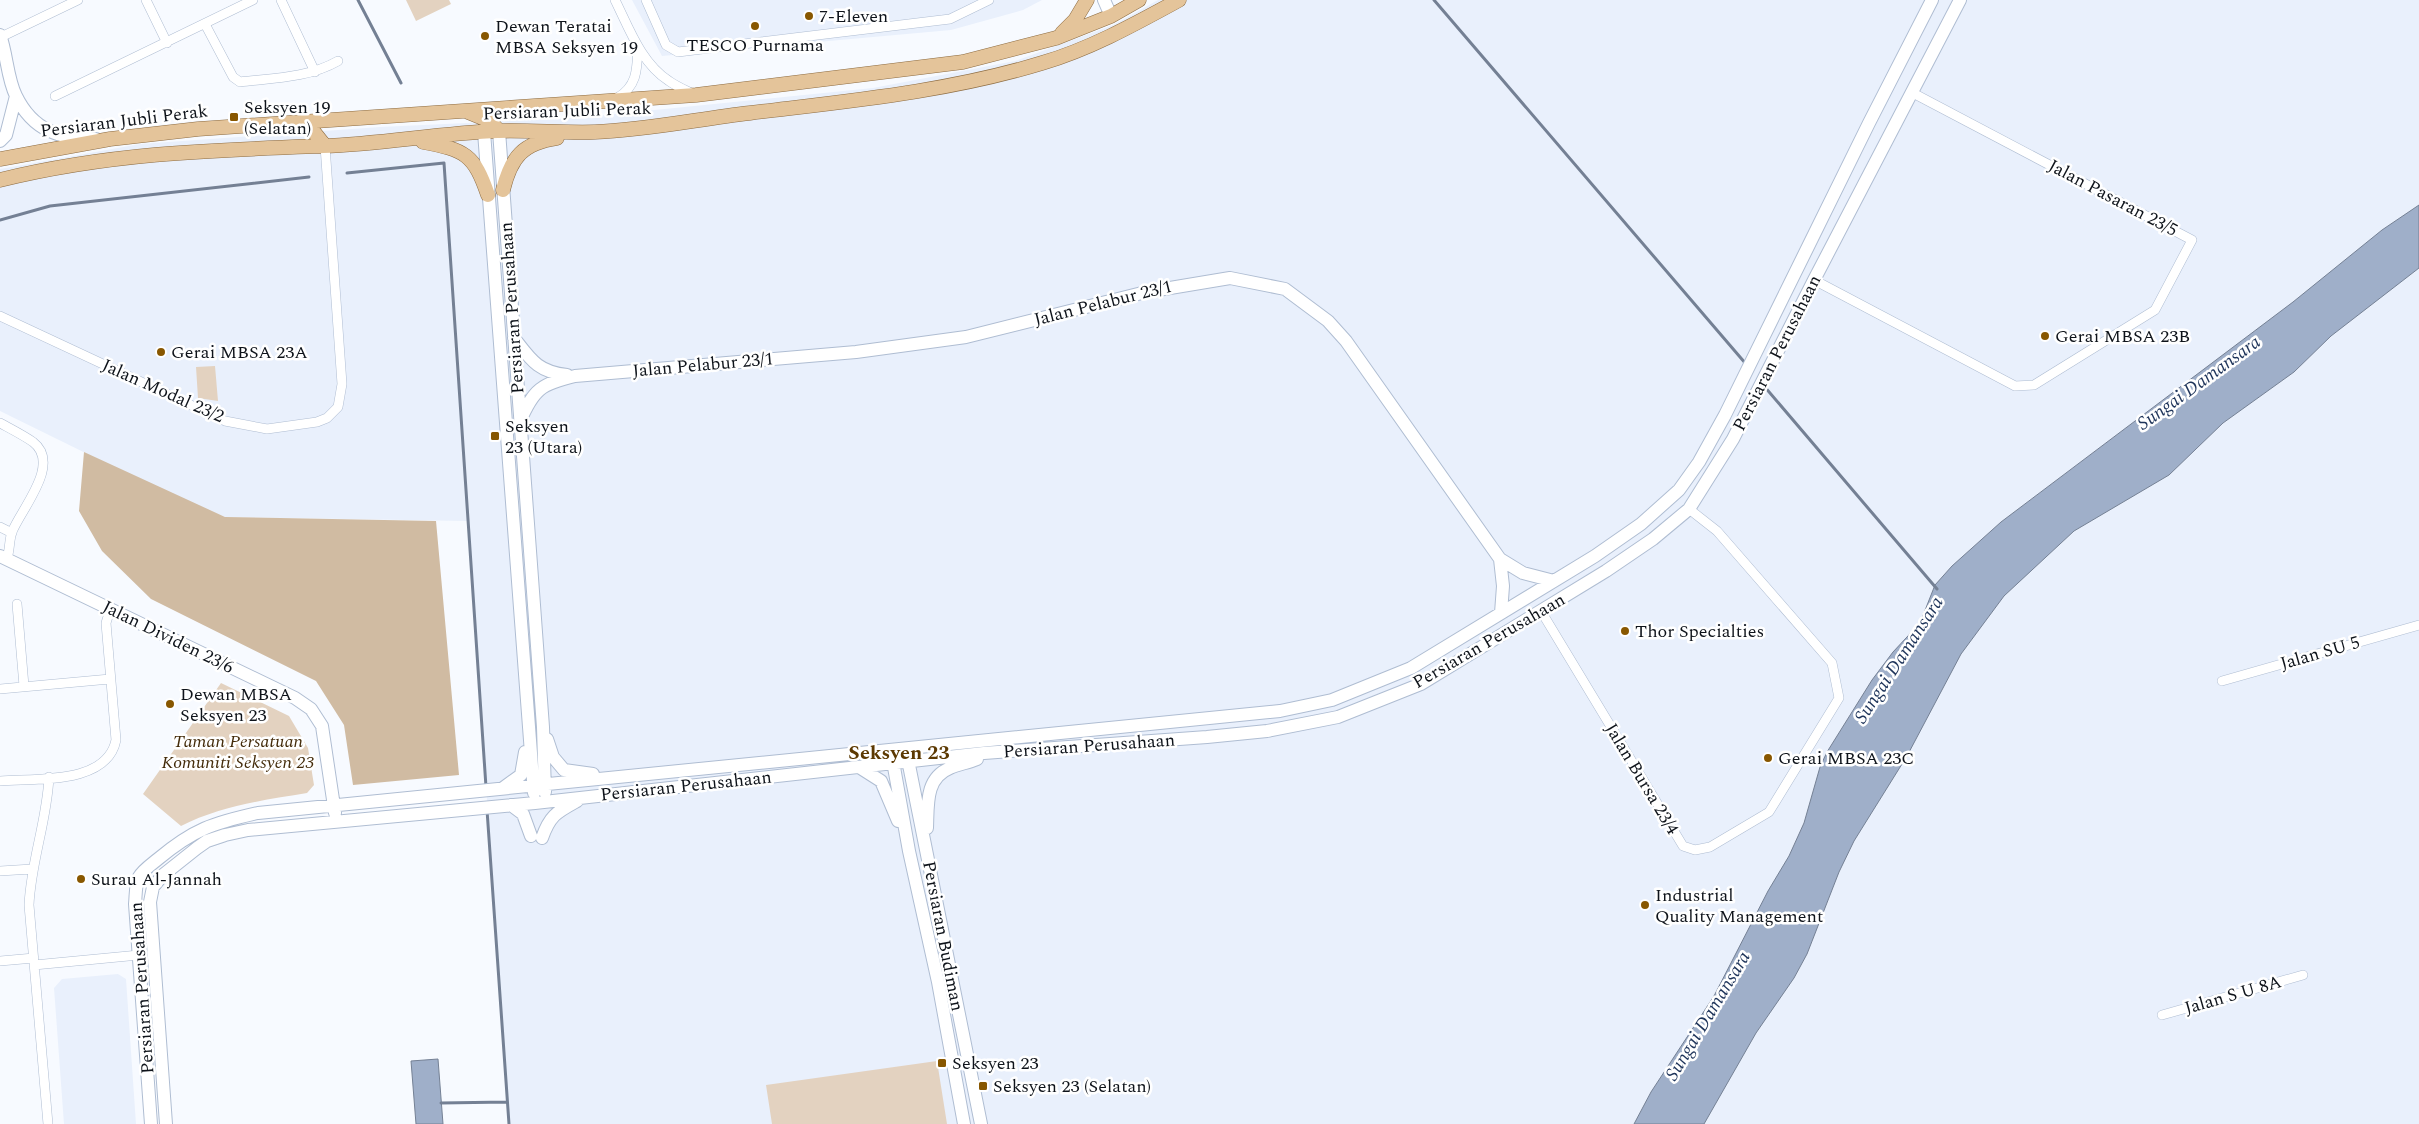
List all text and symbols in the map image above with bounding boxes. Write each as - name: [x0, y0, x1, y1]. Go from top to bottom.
- place label: 7-Eleven: [819, 3, 888, 30]
- marker: 7-Eleven: [803, 10, 815, 22]
- place label: Dewan Teratai MBSA Seksyen 19: [495, 13, 638, 61]
- marker: TESCO Purnama: [749, 20, 761, 32]
- marker: Dewan Teratai MBSA Seksyen 19: [479, 30, 491, 42]
- place label: TESCO Purnama: [686, 32, 824, 59]
- place label: Seksyen 19 (Selatan): [244, 94, 330, 142]
- street label: Persiaran Jubli Perak: [482, 95, 652, 127]
- street label: Persiaran Jubli Perak: [39, 97, 209, 145]
- marker: Seksyen 19 (Selatan): [228, 111, 240, 123]
- street label: Jalan Pasaran 23/5: [2043, 152, 2183, 244]
- street label: Persiaran Perusahaan: [493, 221, 531, 395]
- street label: Persiaran Perusahaan: [1726, 270, 1828, 436]
- street label: Jalan Pelabur 23/1: [1031, 273, 1175, 333]
- place label: Gerai MBSA 23B: [2055, 323, 2190, 350]
- water label: Sungai Damansara: [2131, 328, 2267, 438]
- marker: Gerai MBSA 23B: [2039, 330, 2051, 342]
- place label: Gerai MBSA 23A: [171, 339, 308, 366]
- street label: Jalan Pelabur 23/1: [631, 345, 775, 385]
- marker: Gerai MBSA 23A: [155, 346, 167, 358]
- street label: Jalan Modal 23/2: [97, 352, 229, 430]
- place label: Seksyen 23 (Utara): [505, 413, 582, 461]
- marker: Seksyen 23 (Utara): [489, 430, 501, 442]
- street label: Persiaran Perusahaan: [1408, 586, 1570, 696]
- water label: Sungai Damansara: [1847, 590, 1951, 729]
- street label: Jalan Dividen 23/6: [98, 593, 238, 681]
- place label: Thor Specialties: [1635, 618, 1764, 645]
- marker: Thor Specialties: [1619, 625, 1631, 637]
- street label: Jalan SU 5: [2277, 629, 2363, 677]
- place label: Dewan MBSA Seksyen 23: [180, 681, 292, 729]
- marker: Dewan MBSA Seksyen 23: [164, 698, 176, 710]
- street label: Jalan Bursa 23/4: [1598, 718, 1686, 840]
- street label: Persiaran Perusahaan: [1002, 727, 1176, 765]
- park label: Taman Persatuan Komuniti Seksyen 23: [162, 728, 314, 776]
- district label: Seksyen 23: [848, 738, 950, 768]
- place label: Gerai MBSA 23C: [1778, 745, 1914, 772]
- marker: Gerai MBSA 23C: [1762, 752, 1774, 764]
- street label: Persiaran Perusahaan: [599, 764, 773, 808]
- street label: Persiaran Budiman: [915, 859, 971, 1013]
- place label: Surau Al-Jannah: [91, 866, 222, 893]
- marker: Surau Al-Jannah: [75, 873, 87, 885]
- place label: Industrial Quality Management: [1655, 882, 1823, 930]
- marker: Industrial Quality Management: [1639, 899, 1651, 911]
- street label: Persiaran Perusahaan: [123, 901, 161, 1075]
- water label: Sungai Damansara: [1658, 945, 1758, 1086]
- street label: Jalan S U 8A: [2181, 968, 2285, 1022]
- place label: Seksyen 23: [952, 1050, 1038, 1077]
- marker: Seksyen 23: [936, 1057, 948, 1069]
- place label: Seksyen 23 (Selatan): [993, 1073, 1151, 1100]
- marker: Seksyen 23 (Selatan): [977, 1080, 989, 1092]

